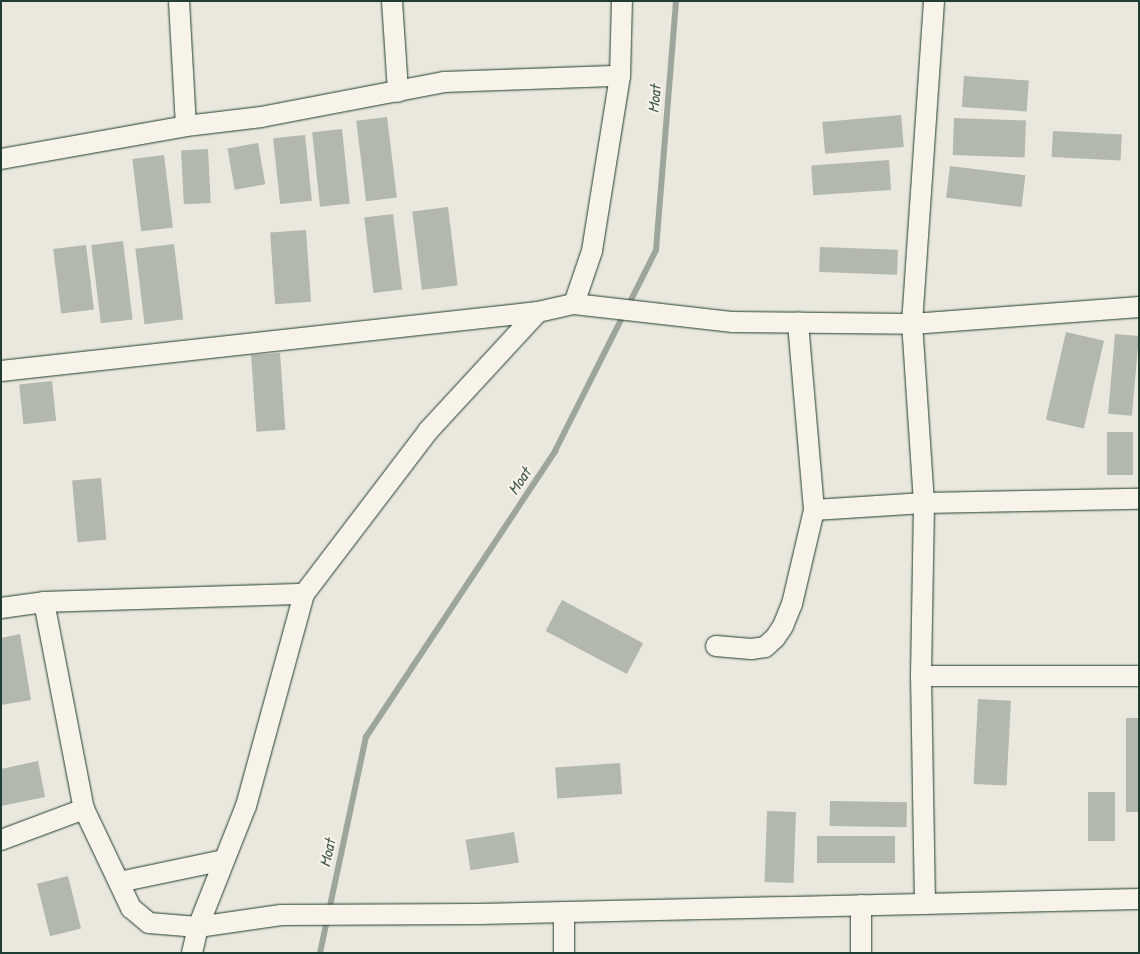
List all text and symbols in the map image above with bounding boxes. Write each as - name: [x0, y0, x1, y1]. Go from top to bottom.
- water label: Moat: [643, 84, 665, 114]
- water label: Moat: [503, 464, 535, 498]
- water label: Moat: [315, 837, 339, 869]

